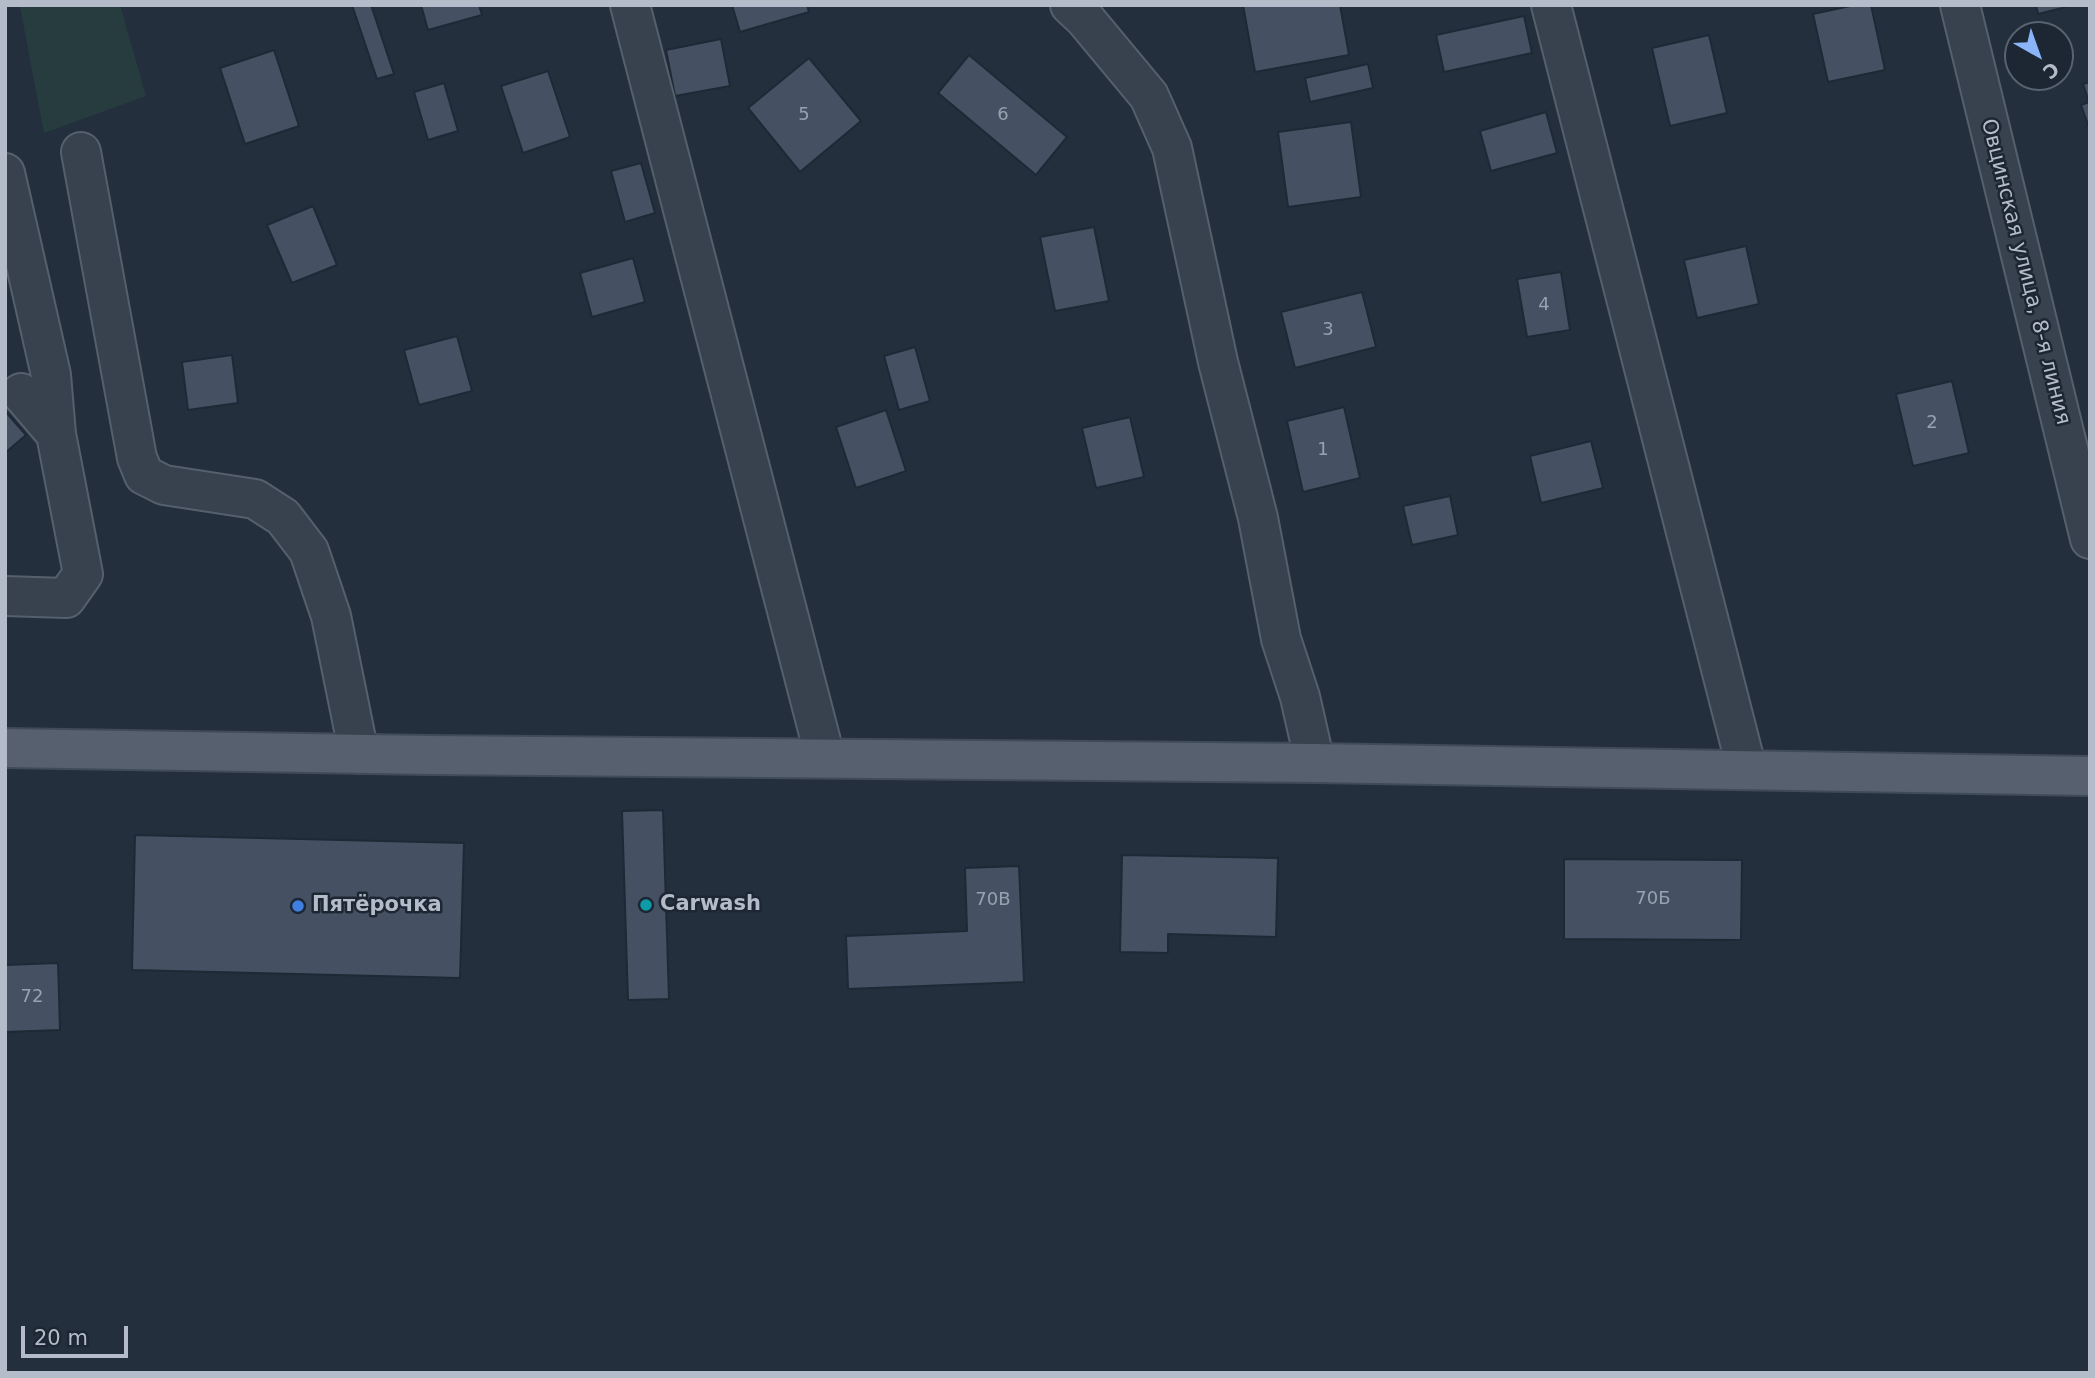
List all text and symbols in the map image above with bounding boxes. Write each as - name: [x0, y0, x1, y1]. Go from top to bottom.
- north arrow: [2004, 21, 2074, 91]
- text: С: [2039, 58, 2064, 83]
- house number: 5: [798, 104, 810, 126]
- house number: 6: [997, 104, 1009, 126]
- street label: Овцинская улица, 8-я линия: [1975, 116, 2075, 428]
- house number: 4: [1538, 294, 1550, 316]
- house number: 3: [1322, 319, 1334, 341]
- house number: 2: [1926, 412, 1938, 434]
- house number: 1: [1317, 439, 1329, 461]
- house number: 70Б: [1635, 888, 1671, 910]
- house number: 70В: [975, 889, 1011, 911]
- place label: Carwash: [660, 892, 761, 918]
- place label: Пятёрочка: [312, 893, 442, 919]
- marker: Carwash: [638, 897, 654, 913]
- marker: Пятёрочка: [290, 898, 306, 914]
- house number: 72: [21, 986, 43, 1008]
- scale bar: [24, 1312, 131, 1356]
- text: 20 m: [34, 1326, 88, 1350]

